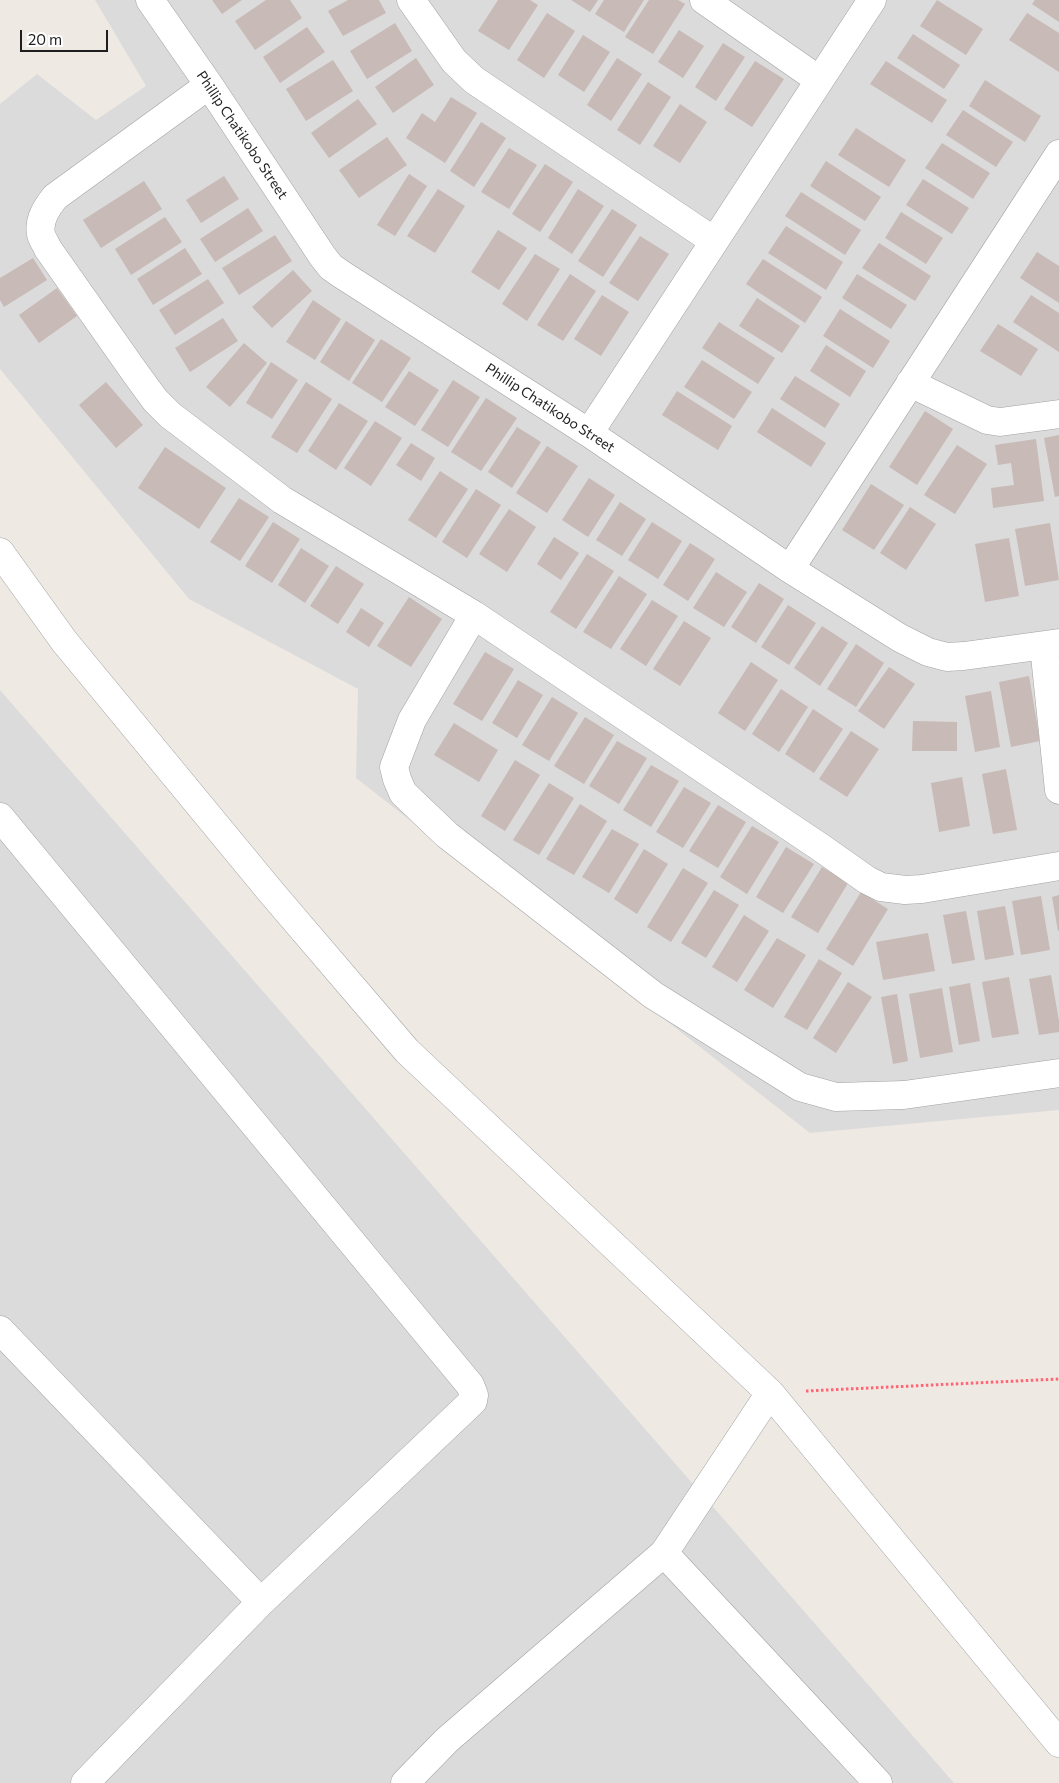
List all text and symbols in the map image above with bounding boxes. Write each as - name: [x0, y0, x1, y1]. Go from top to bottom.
- scale bar: [22, 20, 110, 52]
- text: 20 m: [28, 30, 62, 48]
- street label: Phillip Chatikobo Street: [193, 68, 291, 202]
- street label: Phillip Chatikobo Street: [482, 360, 618, 456]

